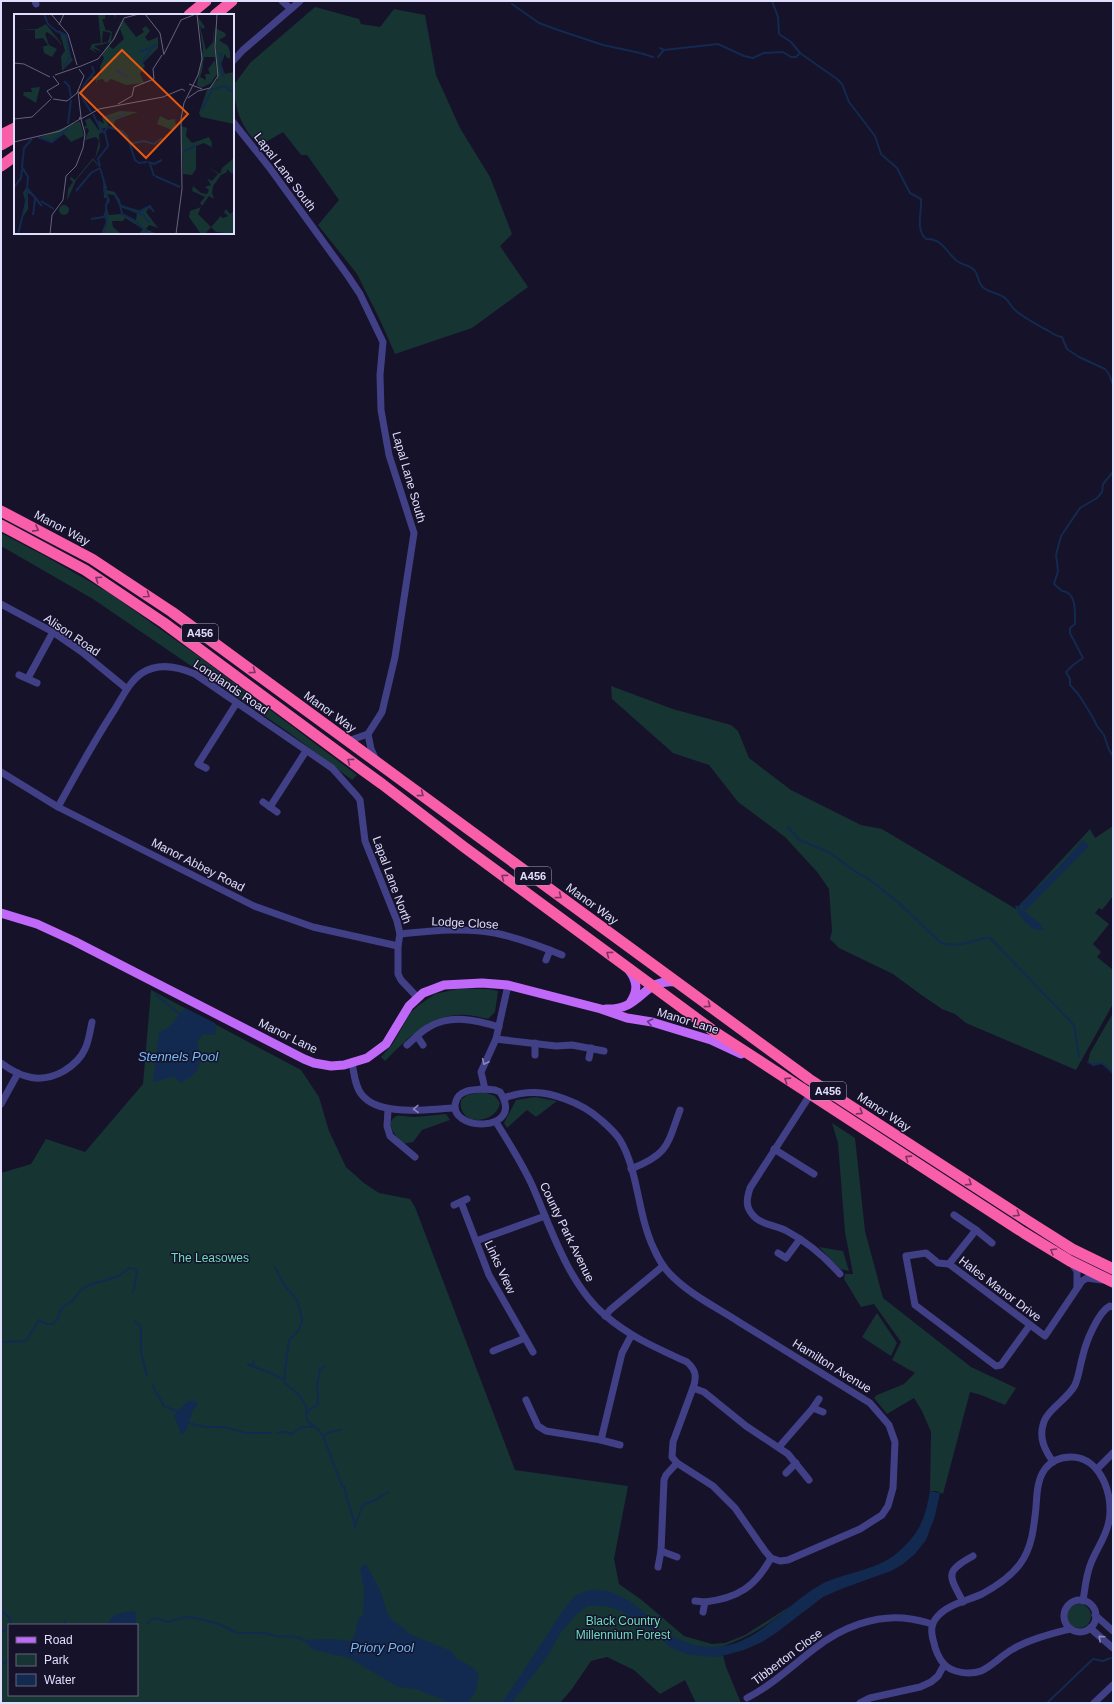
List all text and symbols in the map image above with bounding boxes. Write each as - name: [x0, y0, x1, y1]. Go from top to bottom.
- inset map: [14, 14, 234, 234]
- street label: Lapal Lane South: [251, 130, 319, 214]
- street label: Lapal Lane South: [389, 430, 429, 524]
- street label: Manor Way: [32, 508, 92, 548]
- one-way arrow: [31, 524, 39, 532]
- one-way arrow: [95, 576, 102, 583]
- one-way arrow: [143, 590, 150, 598]
- street label: Alison Road: [41, 611, 103, 659]
- road number: A456: [182, 624, 218, 642]
- street label: Longlands Road: [191, 657, 271, 717]
- one-way arrow: [248, 666, 255, 673]
- street label: Manor Way: [301, 688, 359, 736]
- one-way arrow: [348, 759, 355, 766]
- one-way arrow: [417, 789, 424, 797]
- street label: Lapal Lane North: [370, 834, 414, 926]
- street label: Manor Abbey Road: [149, 835, 247, 895]
- road number: A456: [515, 867, 551, 885]
- one-way arrow: [502, 875, 509, 882]
- street label: Manor Way: [563, 880, 621, 928]
- one-way arrow: [555, 891, 562, 898]
- street label: Lodge Close: [431, 914, 499, 932]
- one-way arrow: [606, 952, 613, 959]
- one-way arrow: [703, 1000, 710, 1007]
- street label: Manor Lane: [655, 1005, 721, 1037]
- street label: Manor Lane: [256, 1016, 320, 1056]
- one-way arrow: [646, 1018, 653, 1026]
- water label: Stennels Pool: [138, 1049, 219, 1064]
- one-way arrow: [482, 1058, 490, 1065]
- one-way arrow: [784, 1077, 791, 1084]
- road number: A456: [810, 1082, 846, 1100]
- street label: Manor Way: [855, 1090, 913, 1134]
- one-way arrow: [413, 1105, 419, 1113]
- one-way arrow: [856, 1107, 863, 1115]
- one-way arrow: [905, 1156, 912, 1163]
- one-way arrow: [965, 1178, 972, 1186]
- street label: County Park Avenue: [537, 1180, 597, 1284]
- one-way arrow: [1013, 1209, 1020, 1217]
- street label: Links View: [482, 1238, 519, 1296]
- one-way arrow: [1050, 1249, 1057, 1256]
- park label: The Leasowes: [171, 1251, 249, 1265]
- street label: Hales Manor Drive: [956, 1254, 1044, 1325]
- street label: Hamilton Avenue: [790, 1336, 874, 1396]
- park label: Black Country Millennium Forest: [576, 1614, 671, 1642]
- legend: [8, 1624, 138, 1696]
- street label: Tibberton Close: [749, 1626, 825, 1688]
- text: Road: [44, 1633, 73, 1647]
- one-way arrow: [1099, 1636, 1106, 1643]
- water label: Priory Pool: [350, 1640, 415, 1655]
- text: Park: [44, 1653, 70, 1667]
- text: Water: [44, 1673, 76, 1687]

